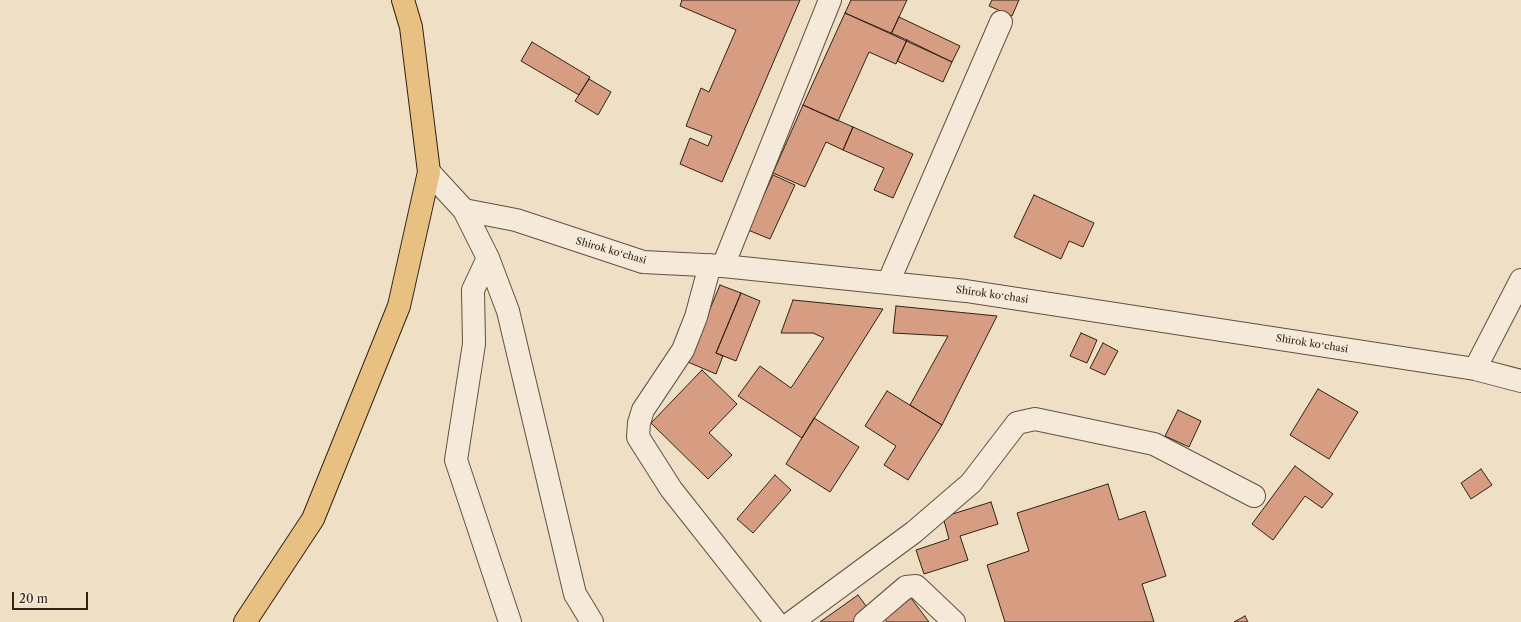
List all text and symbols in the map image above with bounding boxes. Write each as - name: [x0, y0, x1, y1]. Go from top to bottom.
- street label: Shirok koʻchasi: [574, 235, 648, 267]
- street label: Shirok koʻchasi: [955, 284, 1029, 306]
- street label: Shirok koʻchasi: [1275, 332, 1349, 356]
- scale bar: [14, 584, 90, 610]
- text: 20 m: [19, 591, 48, 606]

